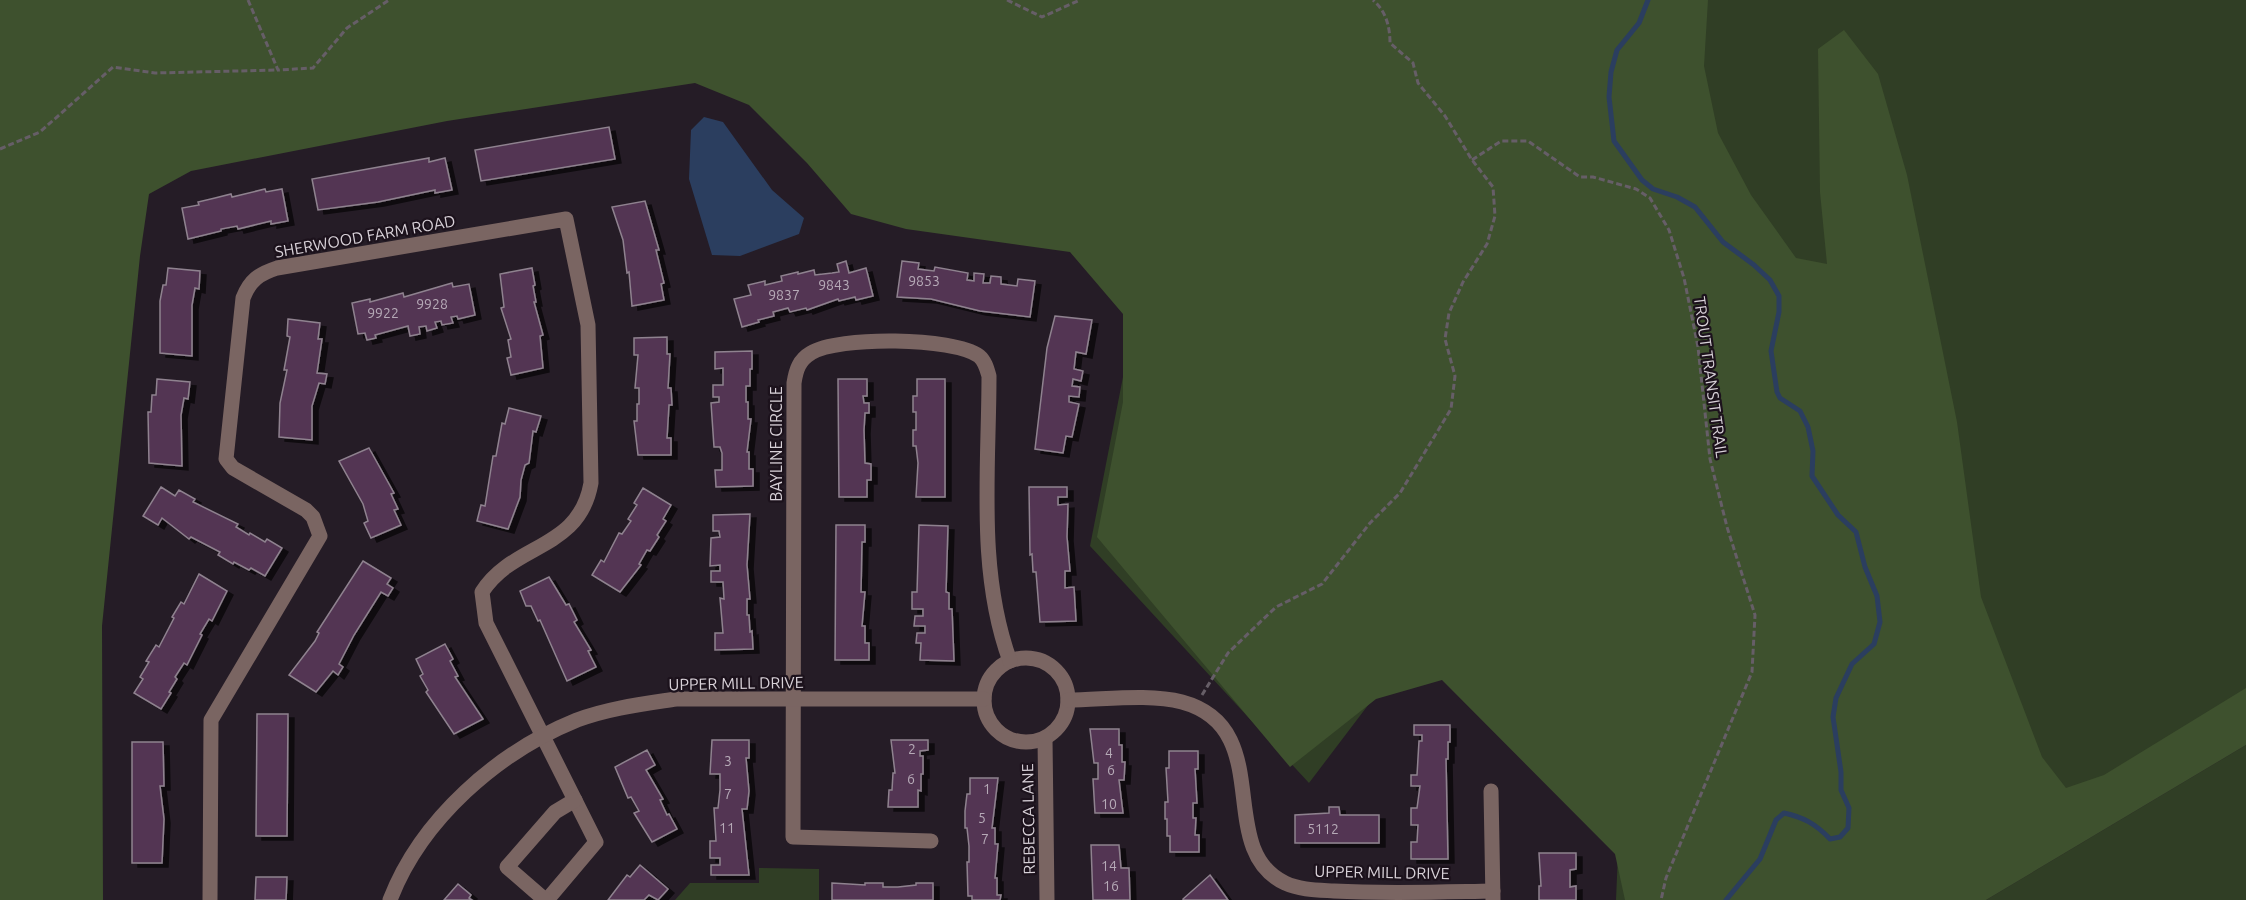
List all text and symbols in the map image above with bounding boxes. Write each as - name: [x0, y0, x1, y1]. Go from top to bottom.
- street label: SHERWOOD FARM ROAD: [273, 211, 457, 261]
- house number: 9853: [908, 273, 940, 289]
- house number: 9843: [818, 277, 850, 293]
- house number: 9837: [768, 287, 800, 303]
- street label: TROUT TRANSIT TRAIL: [1691, 295, 1731, 459]
- house number: 9928: [416, 296, 448, 312]
- house number: 9922: [367, 305, 399, 321]
- street label: BAYLINE CIRCLE: [767, 386, 785, 502]
- street label: UPPER MILL DRIVE: [668, 673, 804, 693]
- house number: 2: [908, 741, 916, 757]
- house number: 4: [1105, 745, 1113, 761]
- house number: 3: [724, 753, 732, 769]
- house number: 6: [1107, 762, 1115, 778]
- street label: REBECCA LANE: [1018, 763, 1038, 875]
- house number: 6: [907, 771, 915, 787]
- house number: 1: [983, 781, 991, 797]
- house number: 7: [724, 786, 732, 802]
- house number: 10: [1101, 796, 1117, 812]
- house number: 5: [978, 810, 986, 826]
- house number: 11: [719, 820, 735, 836]
- house number: 5112: [1307, 821, 1339, 837]
- house number: 7: [981, 831, 989, 847]
- house number: 14: [1101, 858, 1117, 874]
- street label: UPPER MILL DRIVE: [1314, 862, 1450, 882]
- house number: 16: [1103, 878, 1119, 894]

